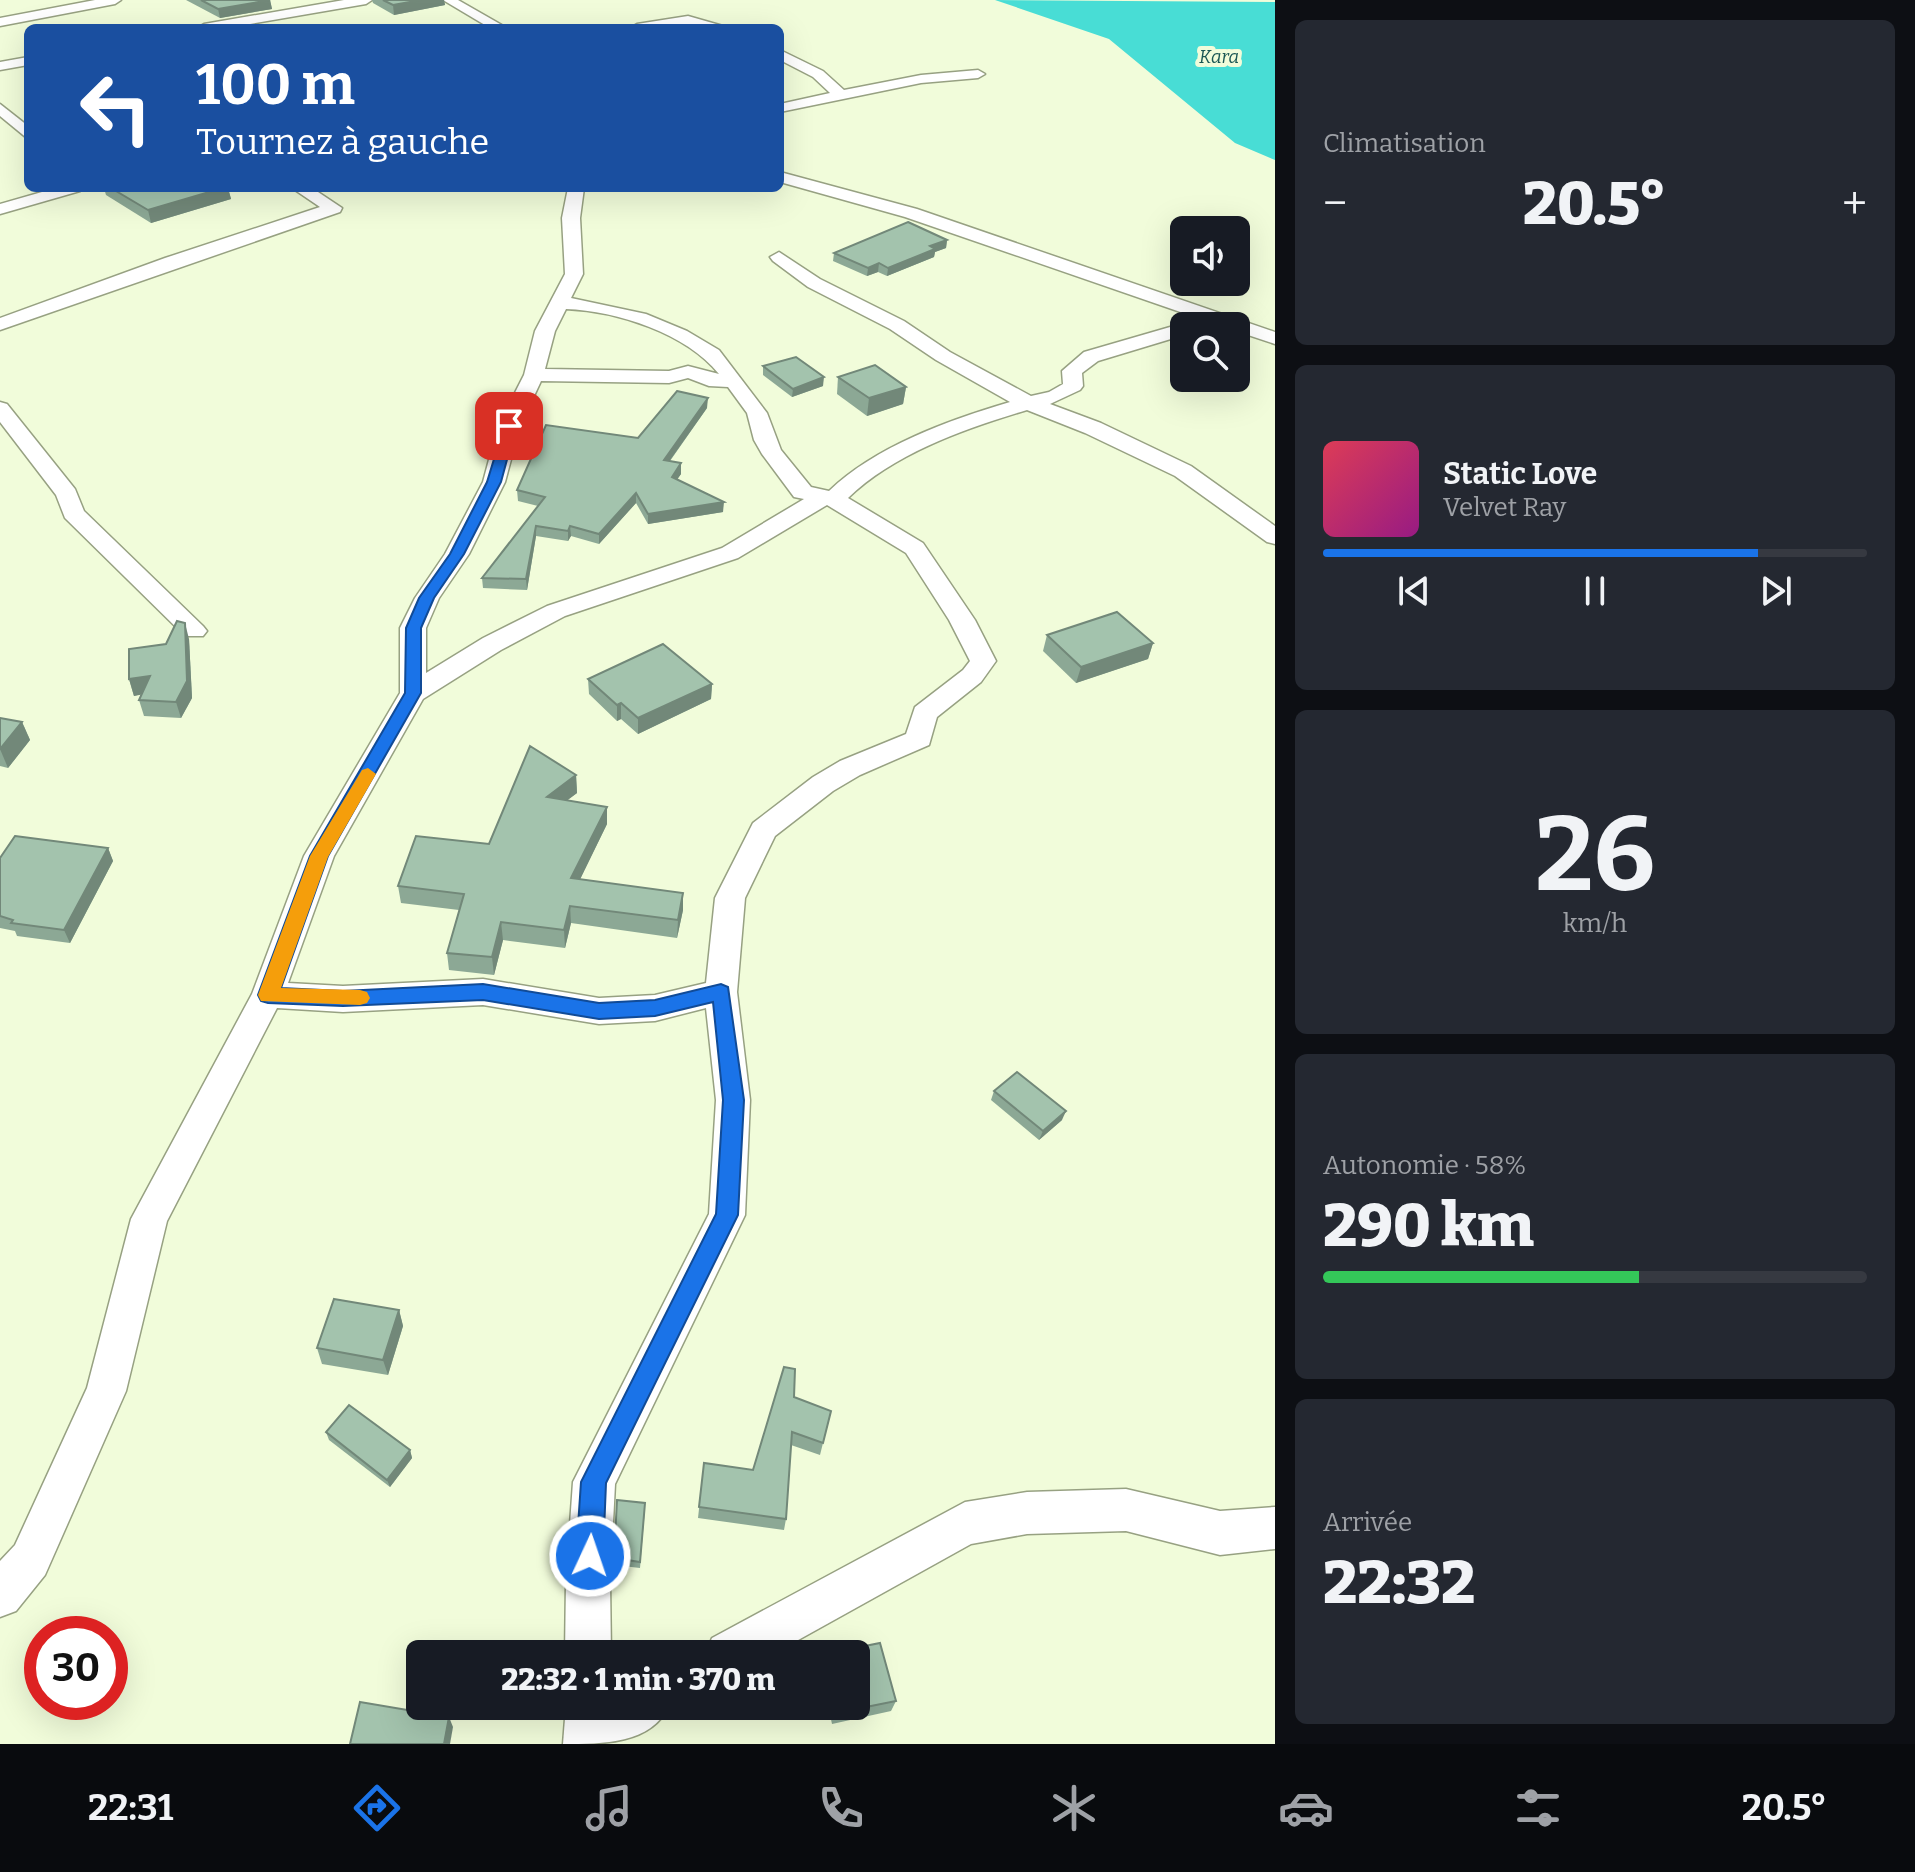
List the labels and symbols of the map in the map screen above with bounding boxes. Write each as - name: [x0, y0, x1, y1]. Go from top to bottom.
- water label: Kara: [1199, 46, 1239, 68]
- pin: [475, 392, 543, 460]
- position arrow: [548, 1514, 632, 1598]
- speed limit sign: 30: [24, 1616, 128, 1720]

